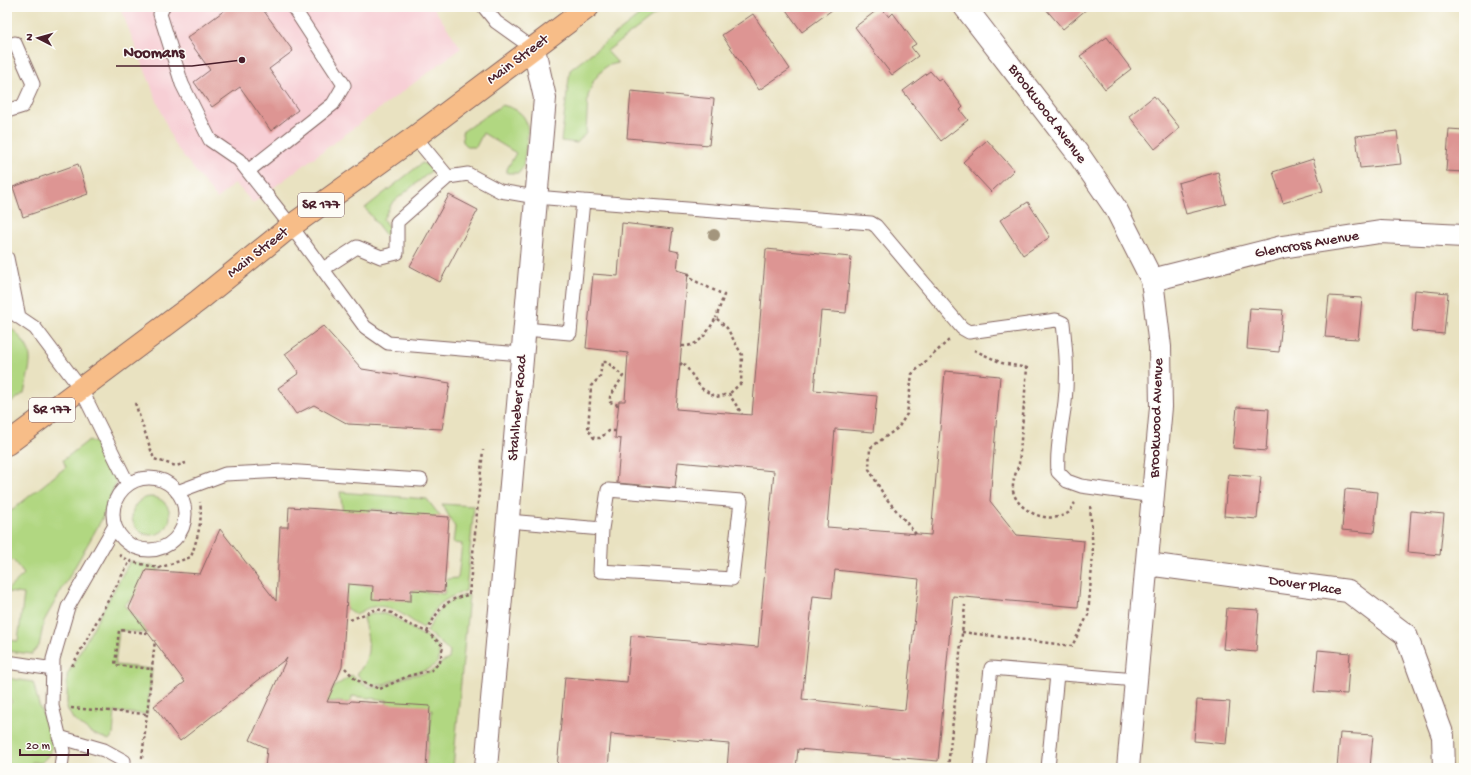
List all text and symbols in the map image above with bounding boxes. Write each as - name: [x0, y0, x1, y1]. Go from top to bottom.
- north arrow: [18, 18, 58, 58]
- street label: Main Street: [484, 30, 554, 89]
- text: N: [24, 33, 36, 41]
- callout: Noomans: [116, 38, 192, 66]
- text: Noomans: [124, 45, 186, 64]
- street label: Brookwood Avenue: [1003, 60, 1090, 167]
- road number: SR 177: [298, 193, 344, 217]
- street label: Main Street: [224, 222, 294, 282]
- street label: Glencross Avenue: [1253, 227, 1361, 263]
- street label: Stahlheber Road: [504, 353, 532, 462]
- street label: Brookwood Avenue: [1146, 358, 1168, 479]
- road number: SR 177: [29, 398, 75, 422]
- street label: Dover Place: [1266, 572, 1343, 600]
- scale bar: [20, 731, 88, 757]
- text: 20 m: [26, 740, 51, 754]

